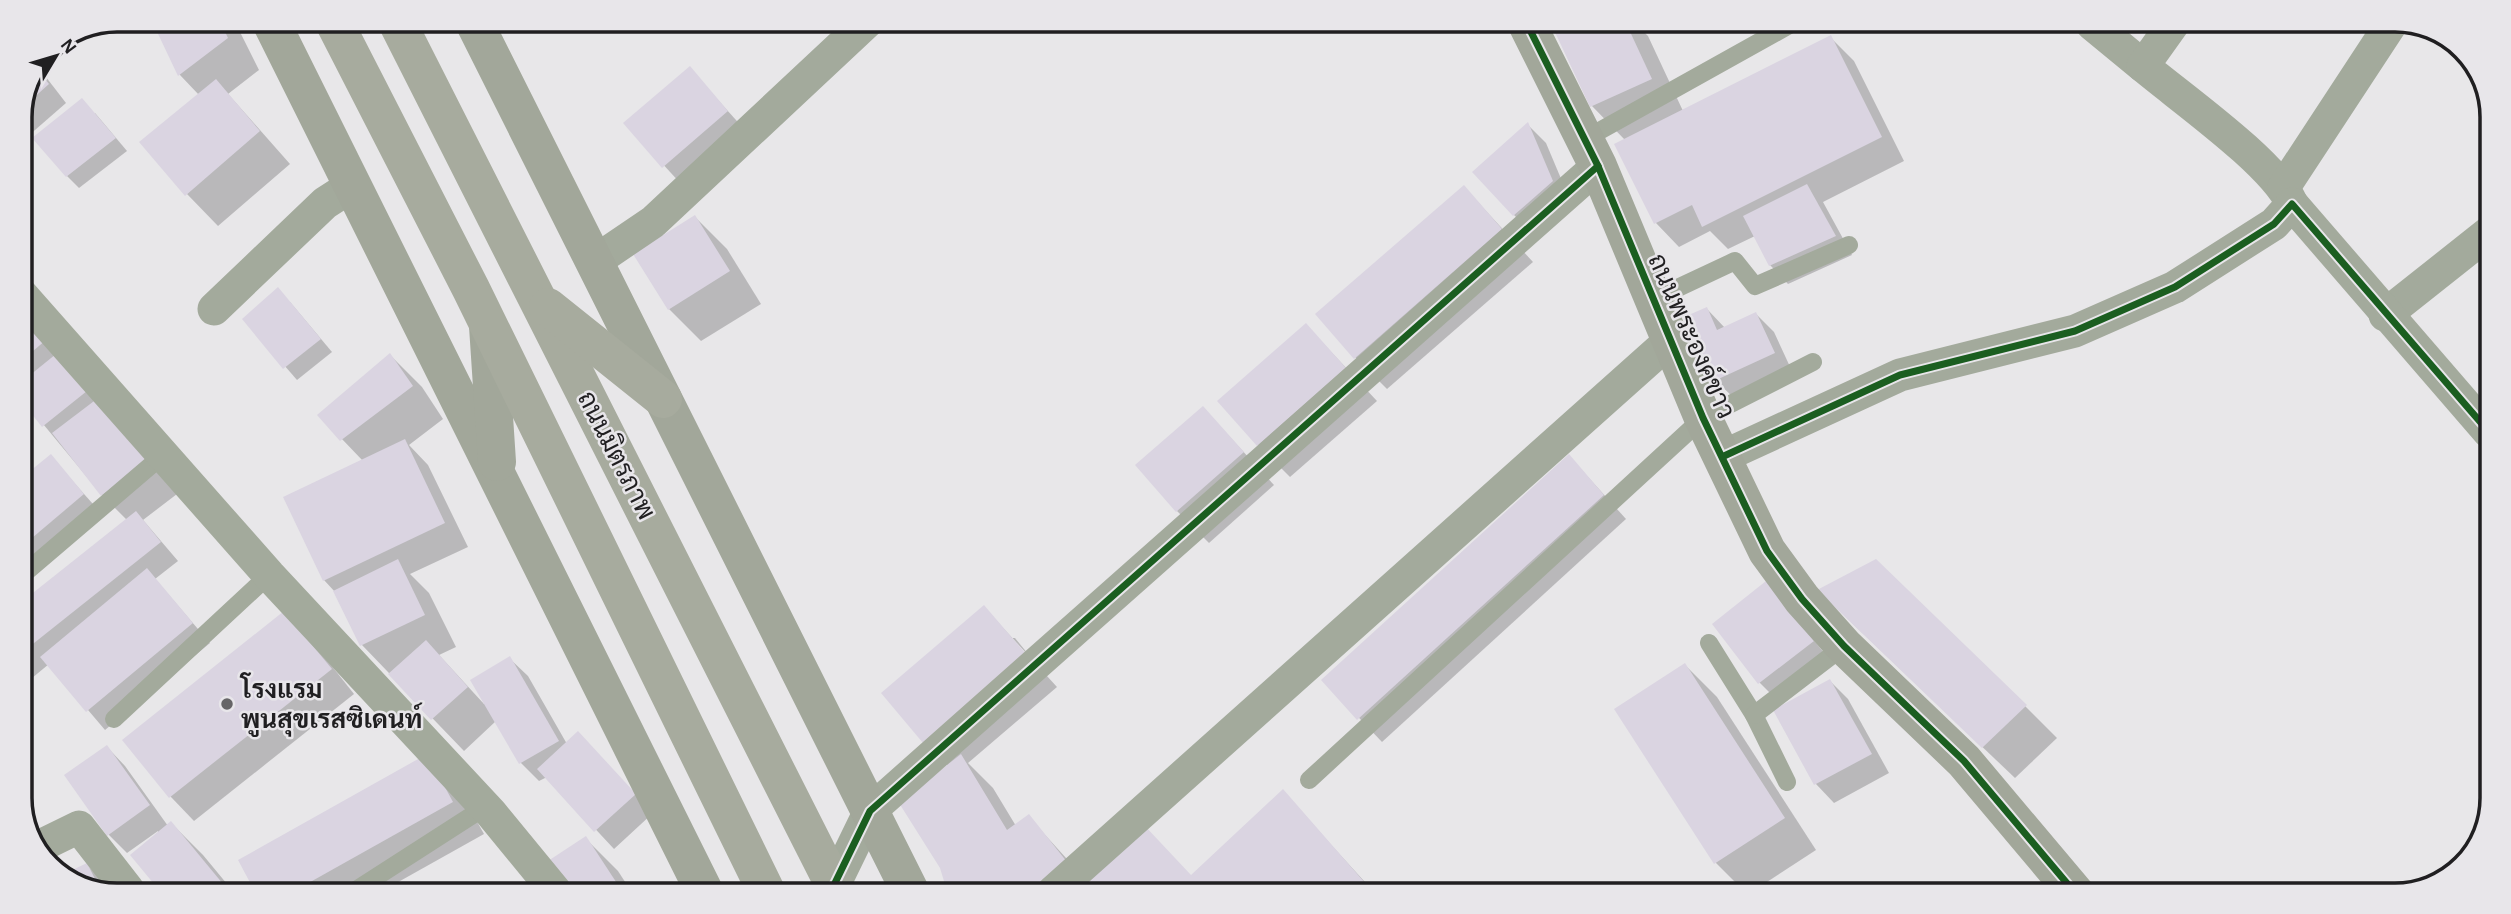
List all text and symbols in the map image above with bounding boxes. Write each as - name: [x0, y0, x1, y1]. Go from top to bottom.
- north arrow: [21, 21, 91, 91]
- text: N: [57, 35, 80, 58]
- street label: ถนนพระองค์ขาว: [1643, 248, 1744, 423]
- street label: ถนนมิตรภาพ: [573, 386, 662, 524]
- place label: โรงแรม พูนสุขเรสซิเดนท์: [239, 672, 423, 737]
- marker: โรงแรม พูนสุขเรสซิเดนท์: [219, 696, 235, 712]

